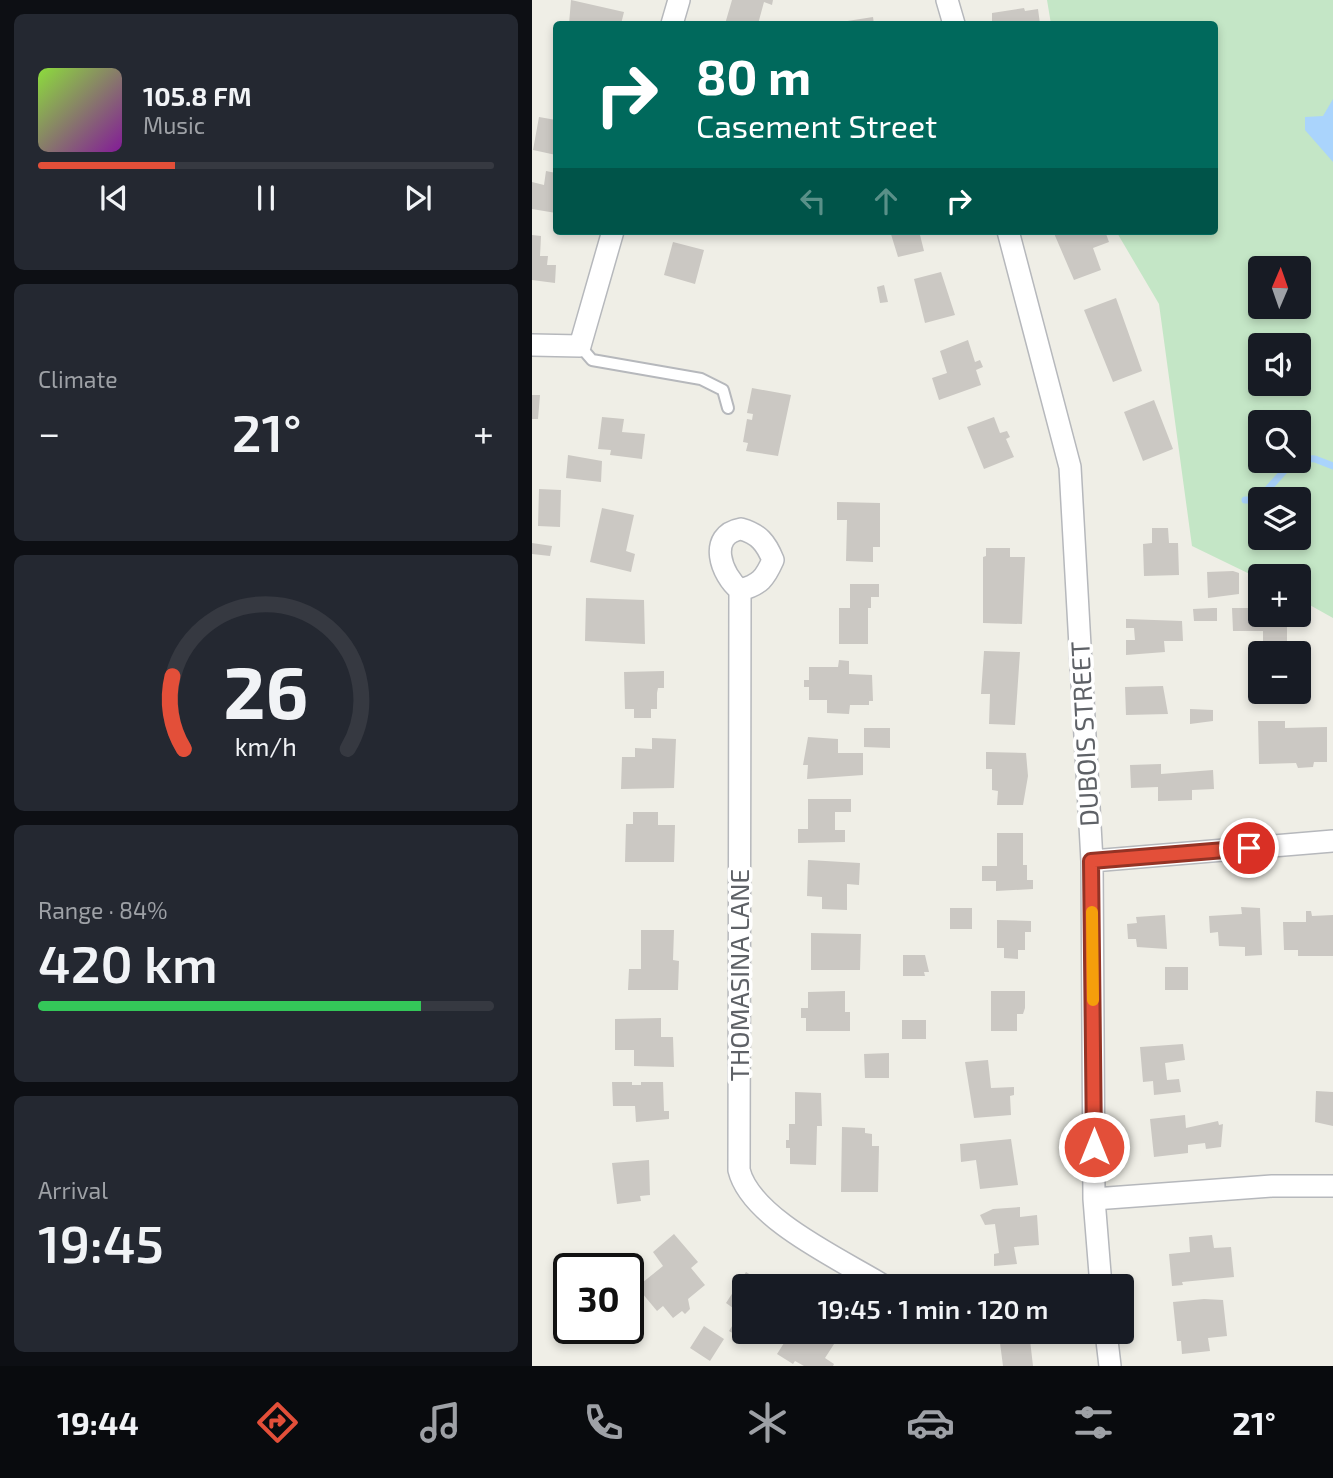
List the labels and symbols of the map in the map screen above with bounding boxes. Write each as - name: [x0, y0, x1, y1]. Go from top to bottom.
- north arrow: [1248, 256, 1311, 318]
- street label: DUBOIS STREET: [1063, 641, 1104, 827]
- pin: [1219, 818, 1279, 878]
- street label: THOMASINA LANE: [723, 869, 754, 1081]
- position arrow: [1057, 1110, 1131, 1184]
- speed limit sign: 30: [553, 1253, 644, 1344]

